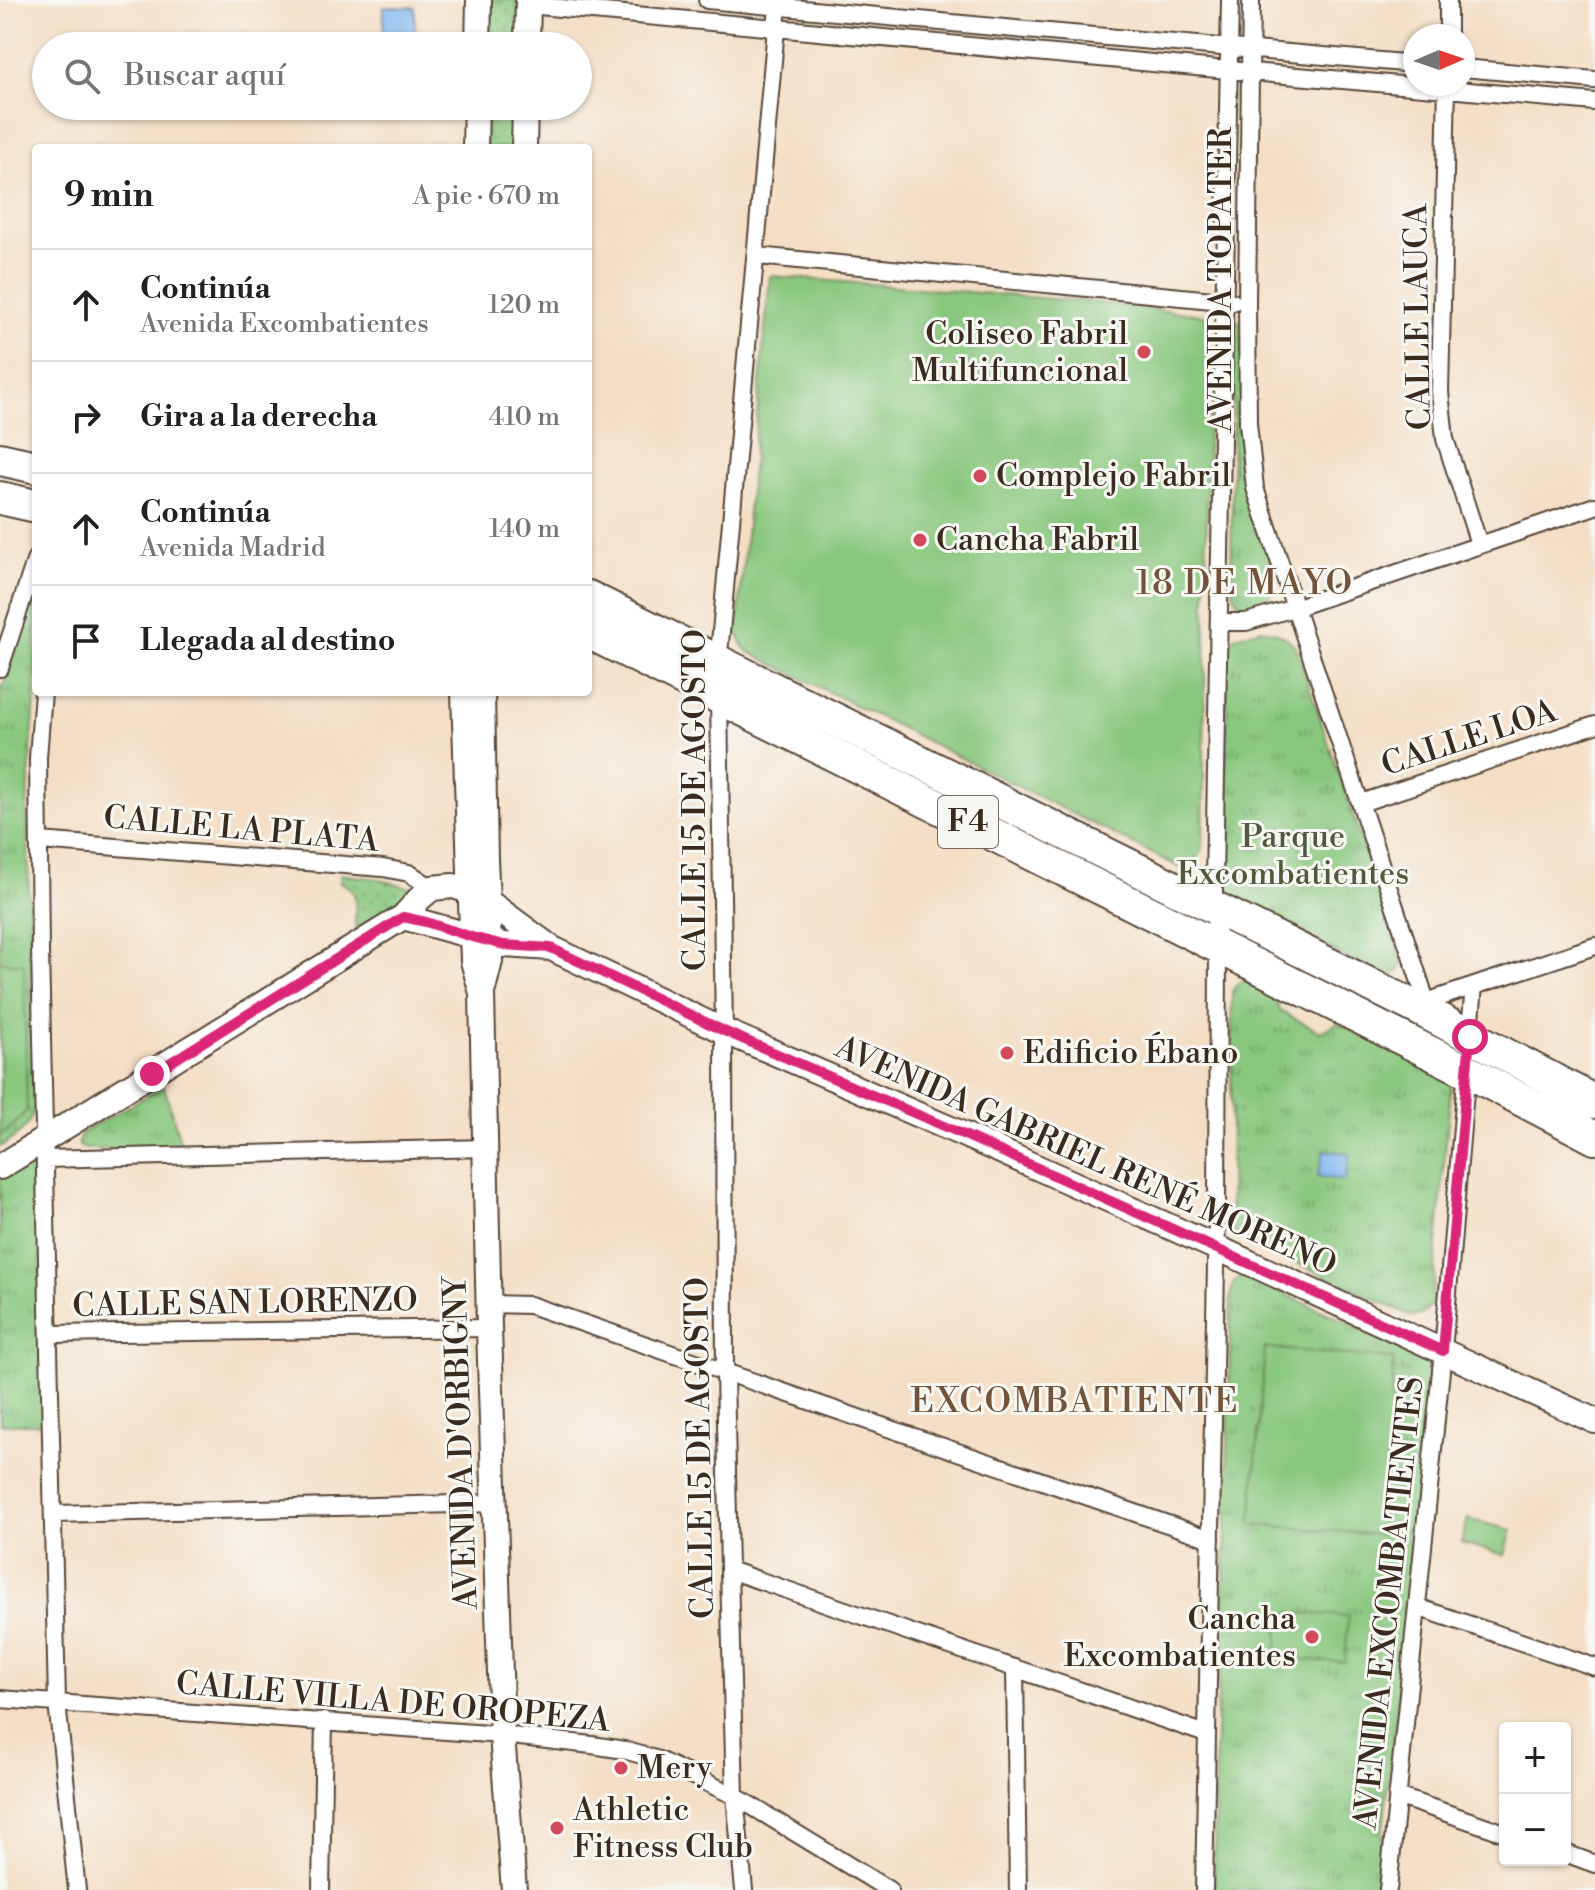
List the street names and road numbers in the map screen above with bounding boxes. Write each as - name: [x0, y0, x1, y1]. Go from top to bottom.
- street label: AVENIDA TOPATER: [1201, 126, 1241, 434]
- street label: CALLE LAUCA: [1396, 202, 1440, 431]
- street label: CALLE 15 DE AGOSTO: [675, 629, 715, 971]
- street label: CALLE LOA: [1376, 691, 1563, 785]
- road number: F4: [938, 796, 998, 848]
- street label: CALLE LA PLATA: [102, 797, 381, 861]
- street label: AVENIDA GABRIEL RENÉ MORENO: [828, 1025, 1344, 1285]
- street label: AVENIDA D'ORBIGNY: [435, 1274, 487, 1611]
- street label: CALLE 15 DE AGOSTO: [677, 1277, 723, 1619]
- street label: CALLE SAN LORENZO: [72, 1280, 418, 1326]
- street label: AVENIDA EXCOMBATIENTES: [1345, 1375, 1433, 1832]
- street label: CALLE VILLA DE OROPEZA: [174, 1663, 613, 1741]

